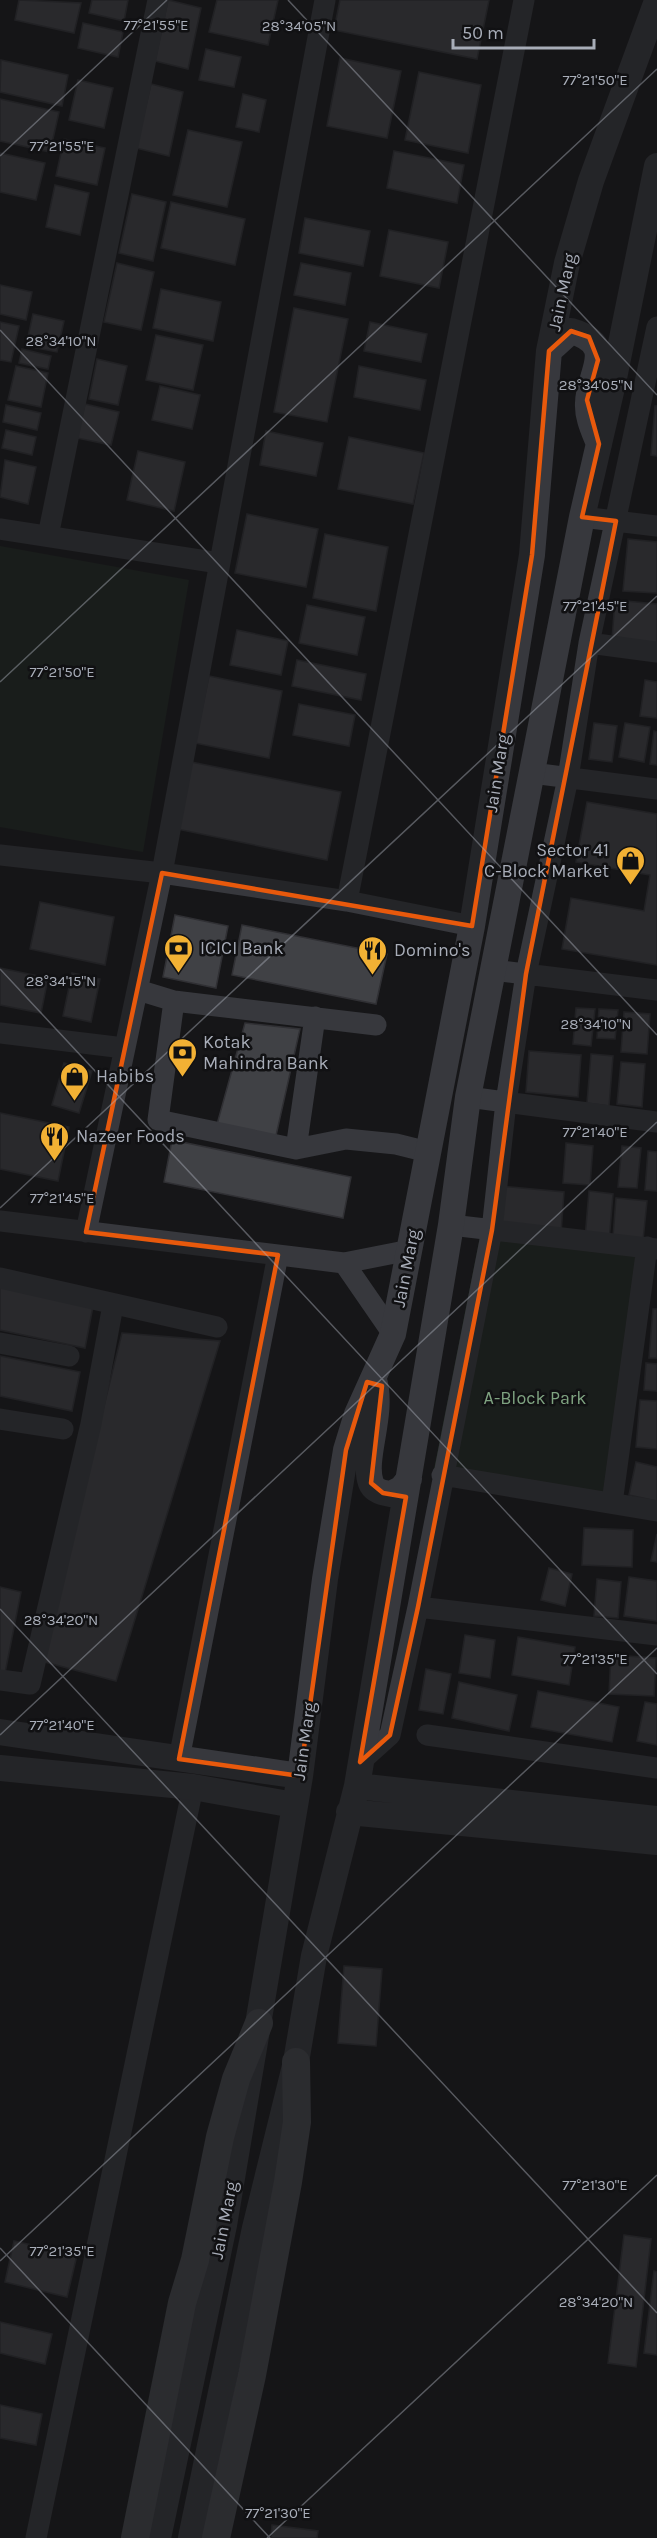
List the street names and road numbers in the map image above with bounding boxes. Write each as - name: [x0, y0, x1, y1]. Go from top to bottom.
- street label: Jain Marg: [543, 251, 581, 333]
- street label: Jain Marg: [480, 732, 514, 814]
- street label: Jain Marg: [388, 1227, 424, 1309]
- street label: Jain Marg: [288, 1700, 320, 1782]
- street label: Jain Marg: [206, 2179, 242, 2261]

